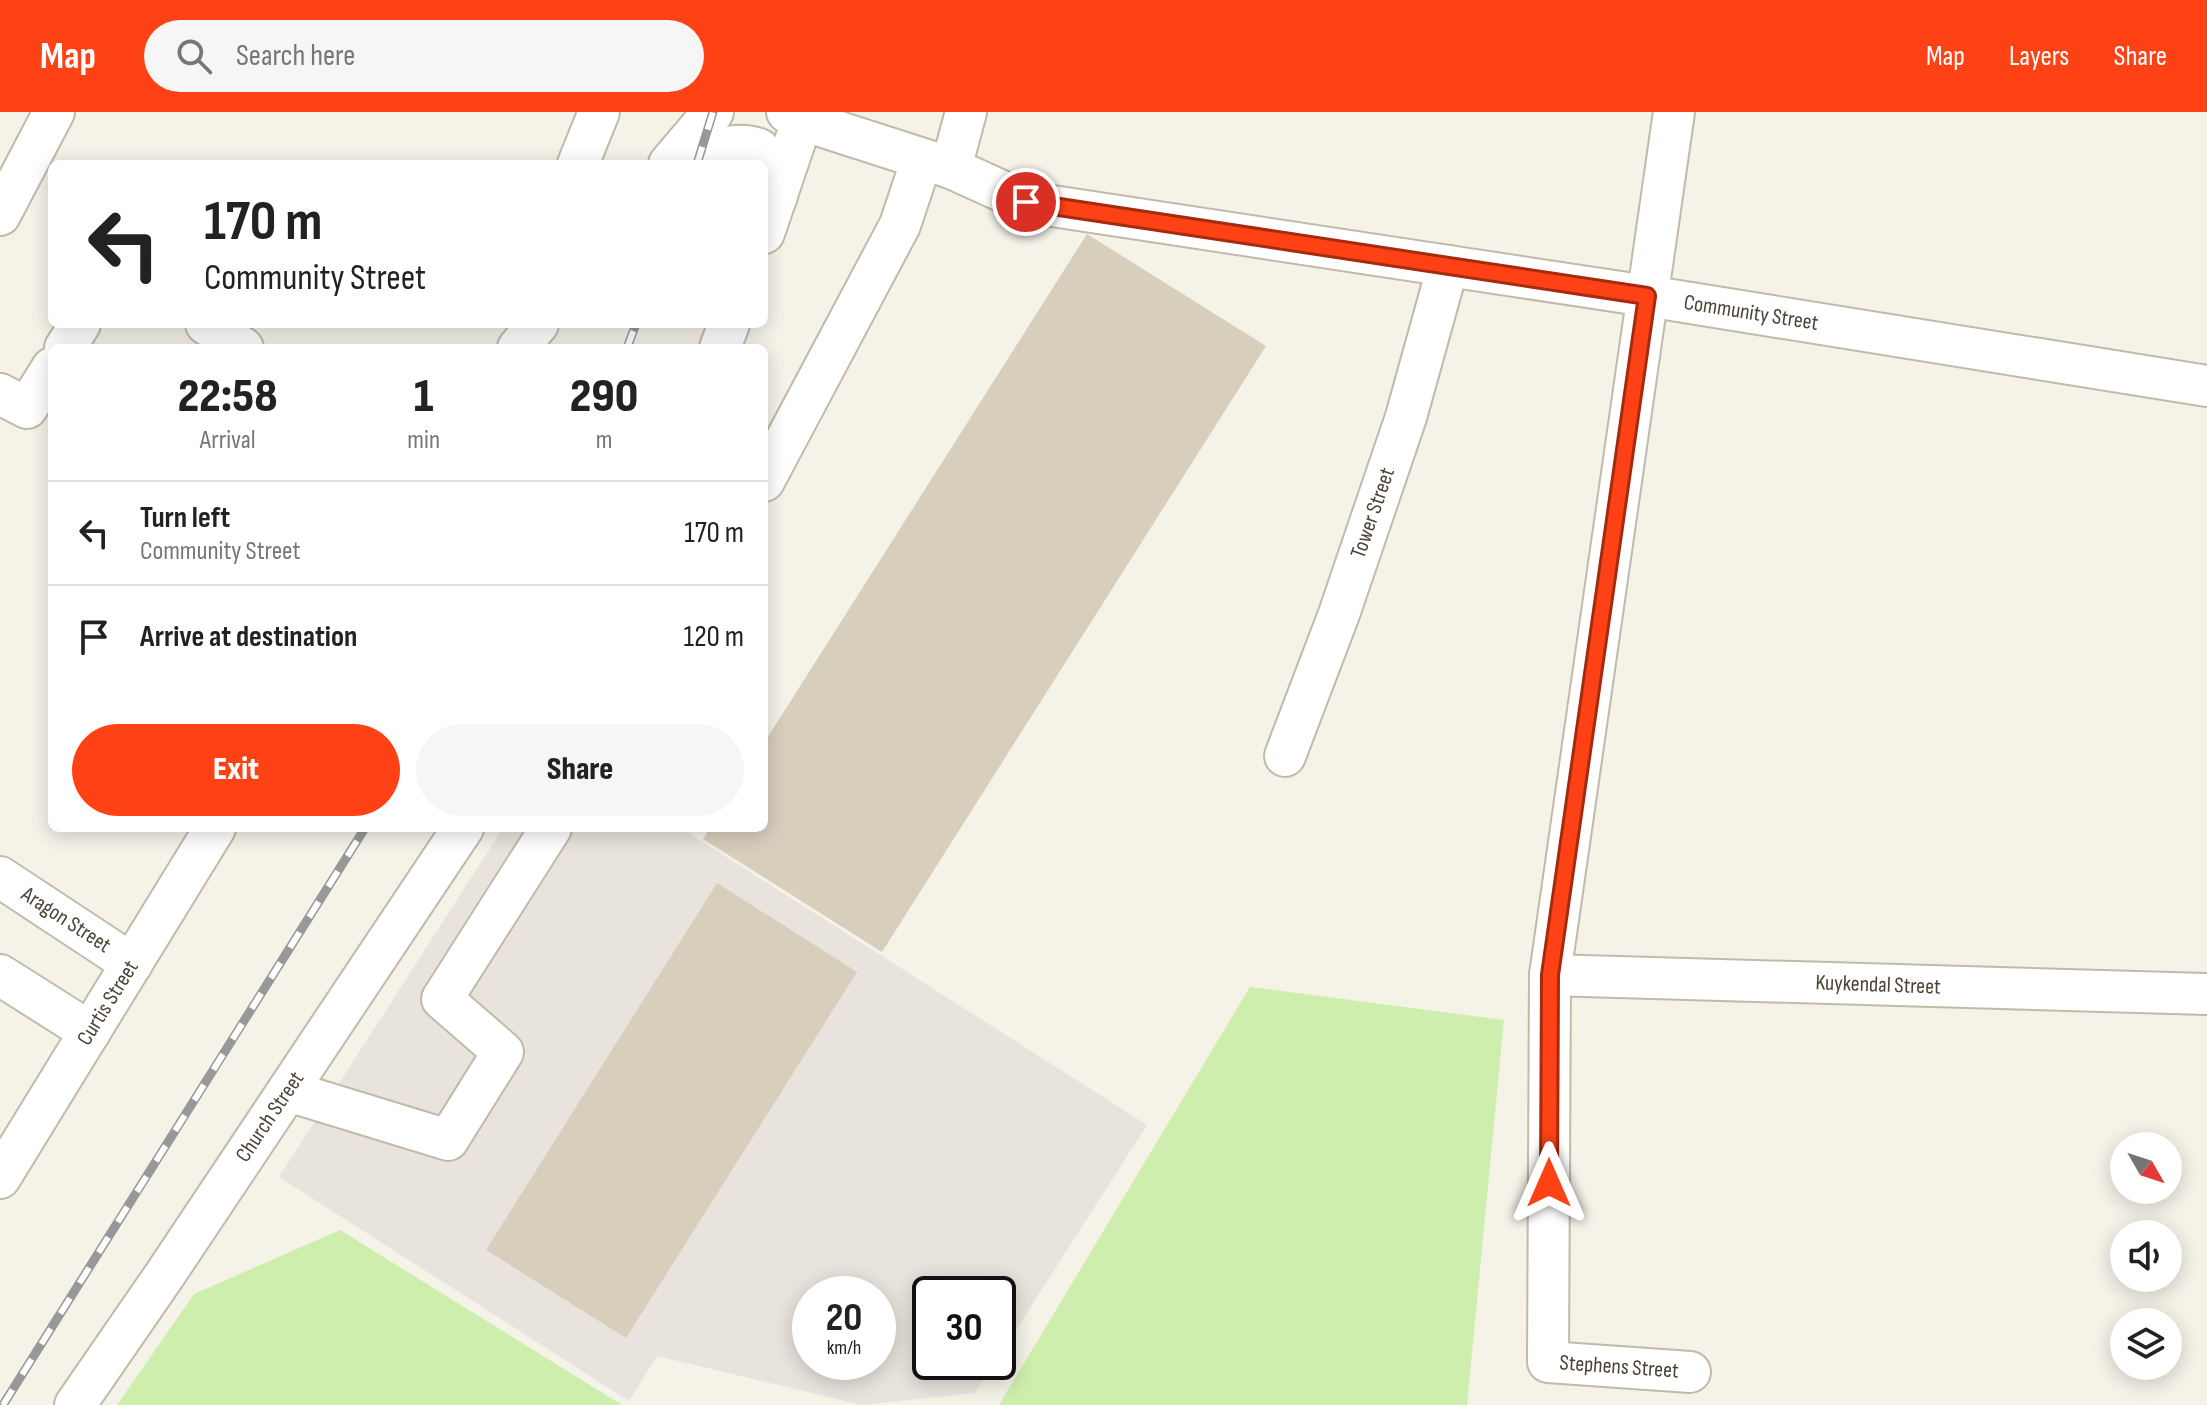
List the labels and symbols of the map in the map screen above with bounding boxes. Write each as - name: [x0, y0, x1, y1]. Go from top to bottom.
- pin: [992, 168, 1060, 236]
- street label: Community Street: [1682, 289, 1820, 337]
- street label: Tower Street: [1345, 464, 1401, 562]
- street label: Aragon Street: [15, 881, 116, 959]
- street label: Curtis Street: [71, 955, 145, 1050]
- street label: Kuykendal Street: [1815, 969, 1941, 1001]
- street label: Church Street: [230, 1066, 310, 1167]
- north arrow: [2110, 1132, 2182, 1204]
- position arrow: [1507, 1141, 1591, 1225]
- speed limit sign: 30: [912, 1276, 1016, 1380]
- street label: Stephens Street: [1559, 1349, 1680, 1385]

